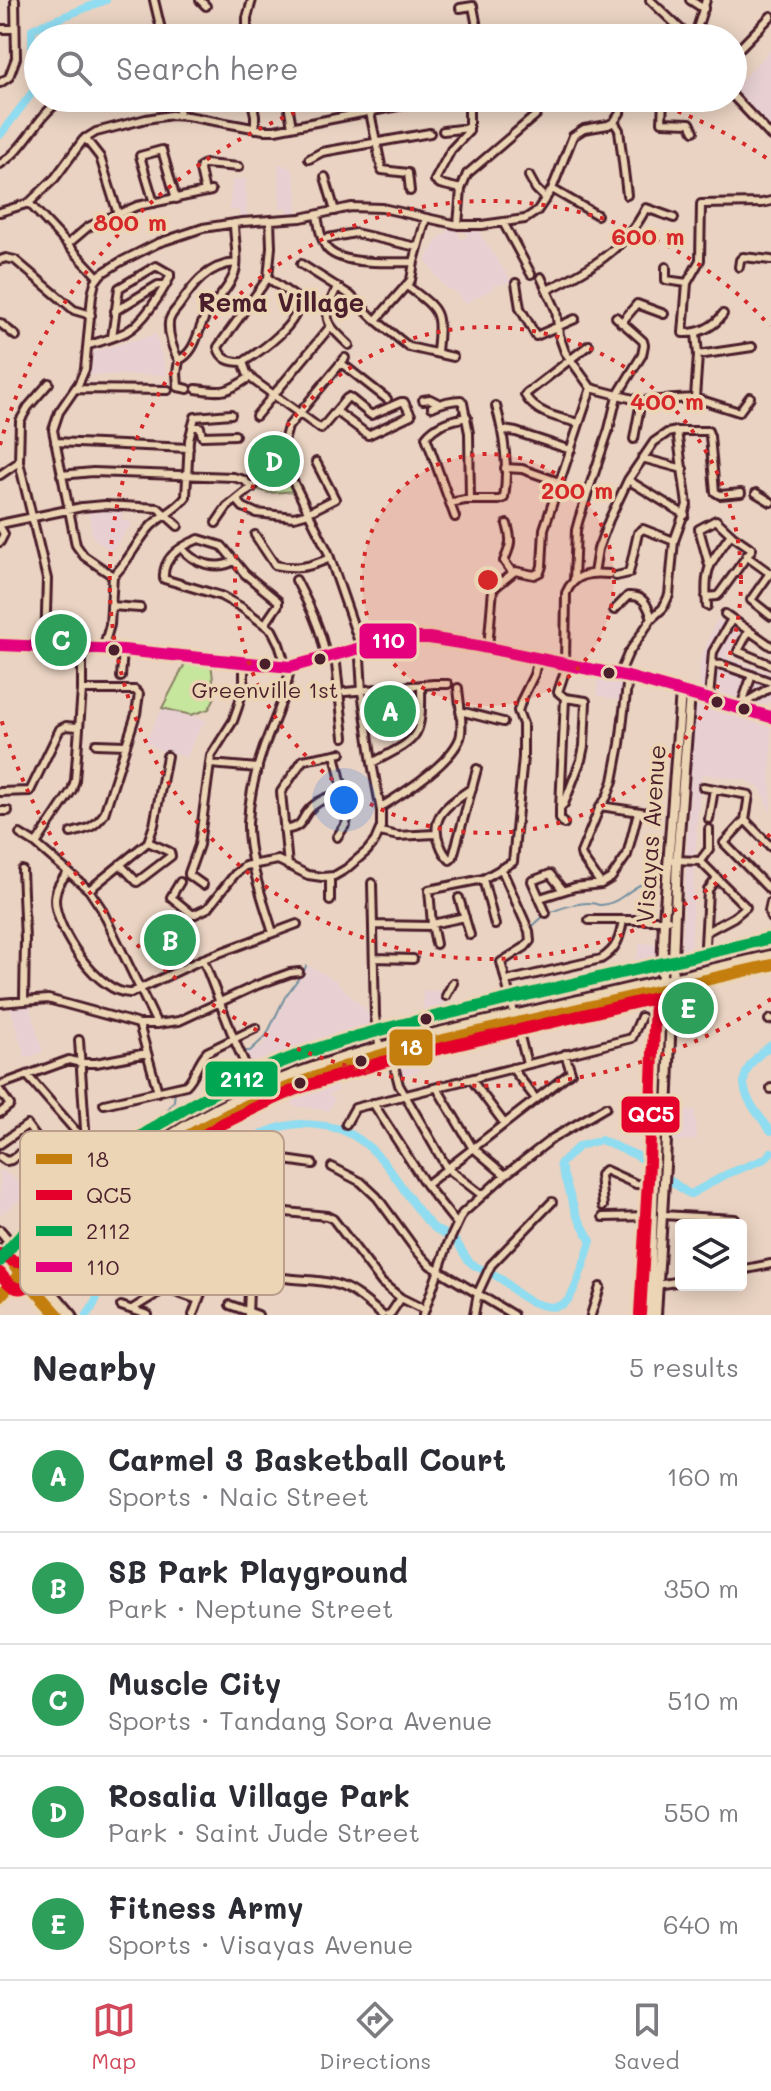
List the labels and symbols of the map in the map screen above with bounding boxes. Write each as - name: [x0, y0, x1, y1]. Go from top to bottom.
- text: 800 m: [93, 206, 167, 237]
- text: 600 m: [611, 220, 685, 251]
- district label: Rema Village: [198, 285, 364, 319]
- text: 400 m: [630, 385, 704, 416]
- pin: D: [248, 431, 300, 491]
- text: 200 m: [541, 474, 613, 505]
- centre of rings: [474, 566, 502, 594]
- pin: C: [35, 610, 87, 670]
- line badge: 110: [358, 622, 418, 660]
- text: 110: [371, 625, 405, 654]
- unlabelled marker: [106, 642, 122, 658]
- unlabelled marker: [312, 651, 328, 667]
- marker: Greenville 1st: [257, 656, 273, 672]
- unlabelled marker: [601, 665, 617, 681]
- place label: Greenville 1st: [191, 675, 339, 704]
- pin: A: [364, 681, 416, 741]
- unlabelled marker: [709, 694, 725, 710]
- unlabelled marker: [736, 701, 752, 717]
- street label: Visayas Avenue: [628, 744, 672, 924]
- your location: [324, 780, 364, 820]
- pin: B: [144, 910, 196, 970]
- pin: E: [662, 978, 714, 1038]
- unlabelled marker: [418, 1011, 434, 1027]
- line badge: 18: [388, 1028, 434, 1067]
- text: 18: [399, 1032, 423, 1061]
- unlabelled marker: [353, 1053, 369, 1069]
- line badge: 2112: [204, 1060, 279, 1098]
- text: 2112: [220, 1064, 264, 1093]
- unlabelled marker: [292, 1075, 308, 1091]
- line badge: QC5: [620, 1095, 681, 1134]
- text: QC5: [628, 1099, 675, 1128]
- legend: [20, 1131, 284, 1295]
- text: 18: [86, 1144, 109, 1173]
- text: QC5: [86, 1180, 132, 1209]
- text: 2112: [86, 1216, 130, 1245]
- text: 110: [86, 1252, 119, 1281]

